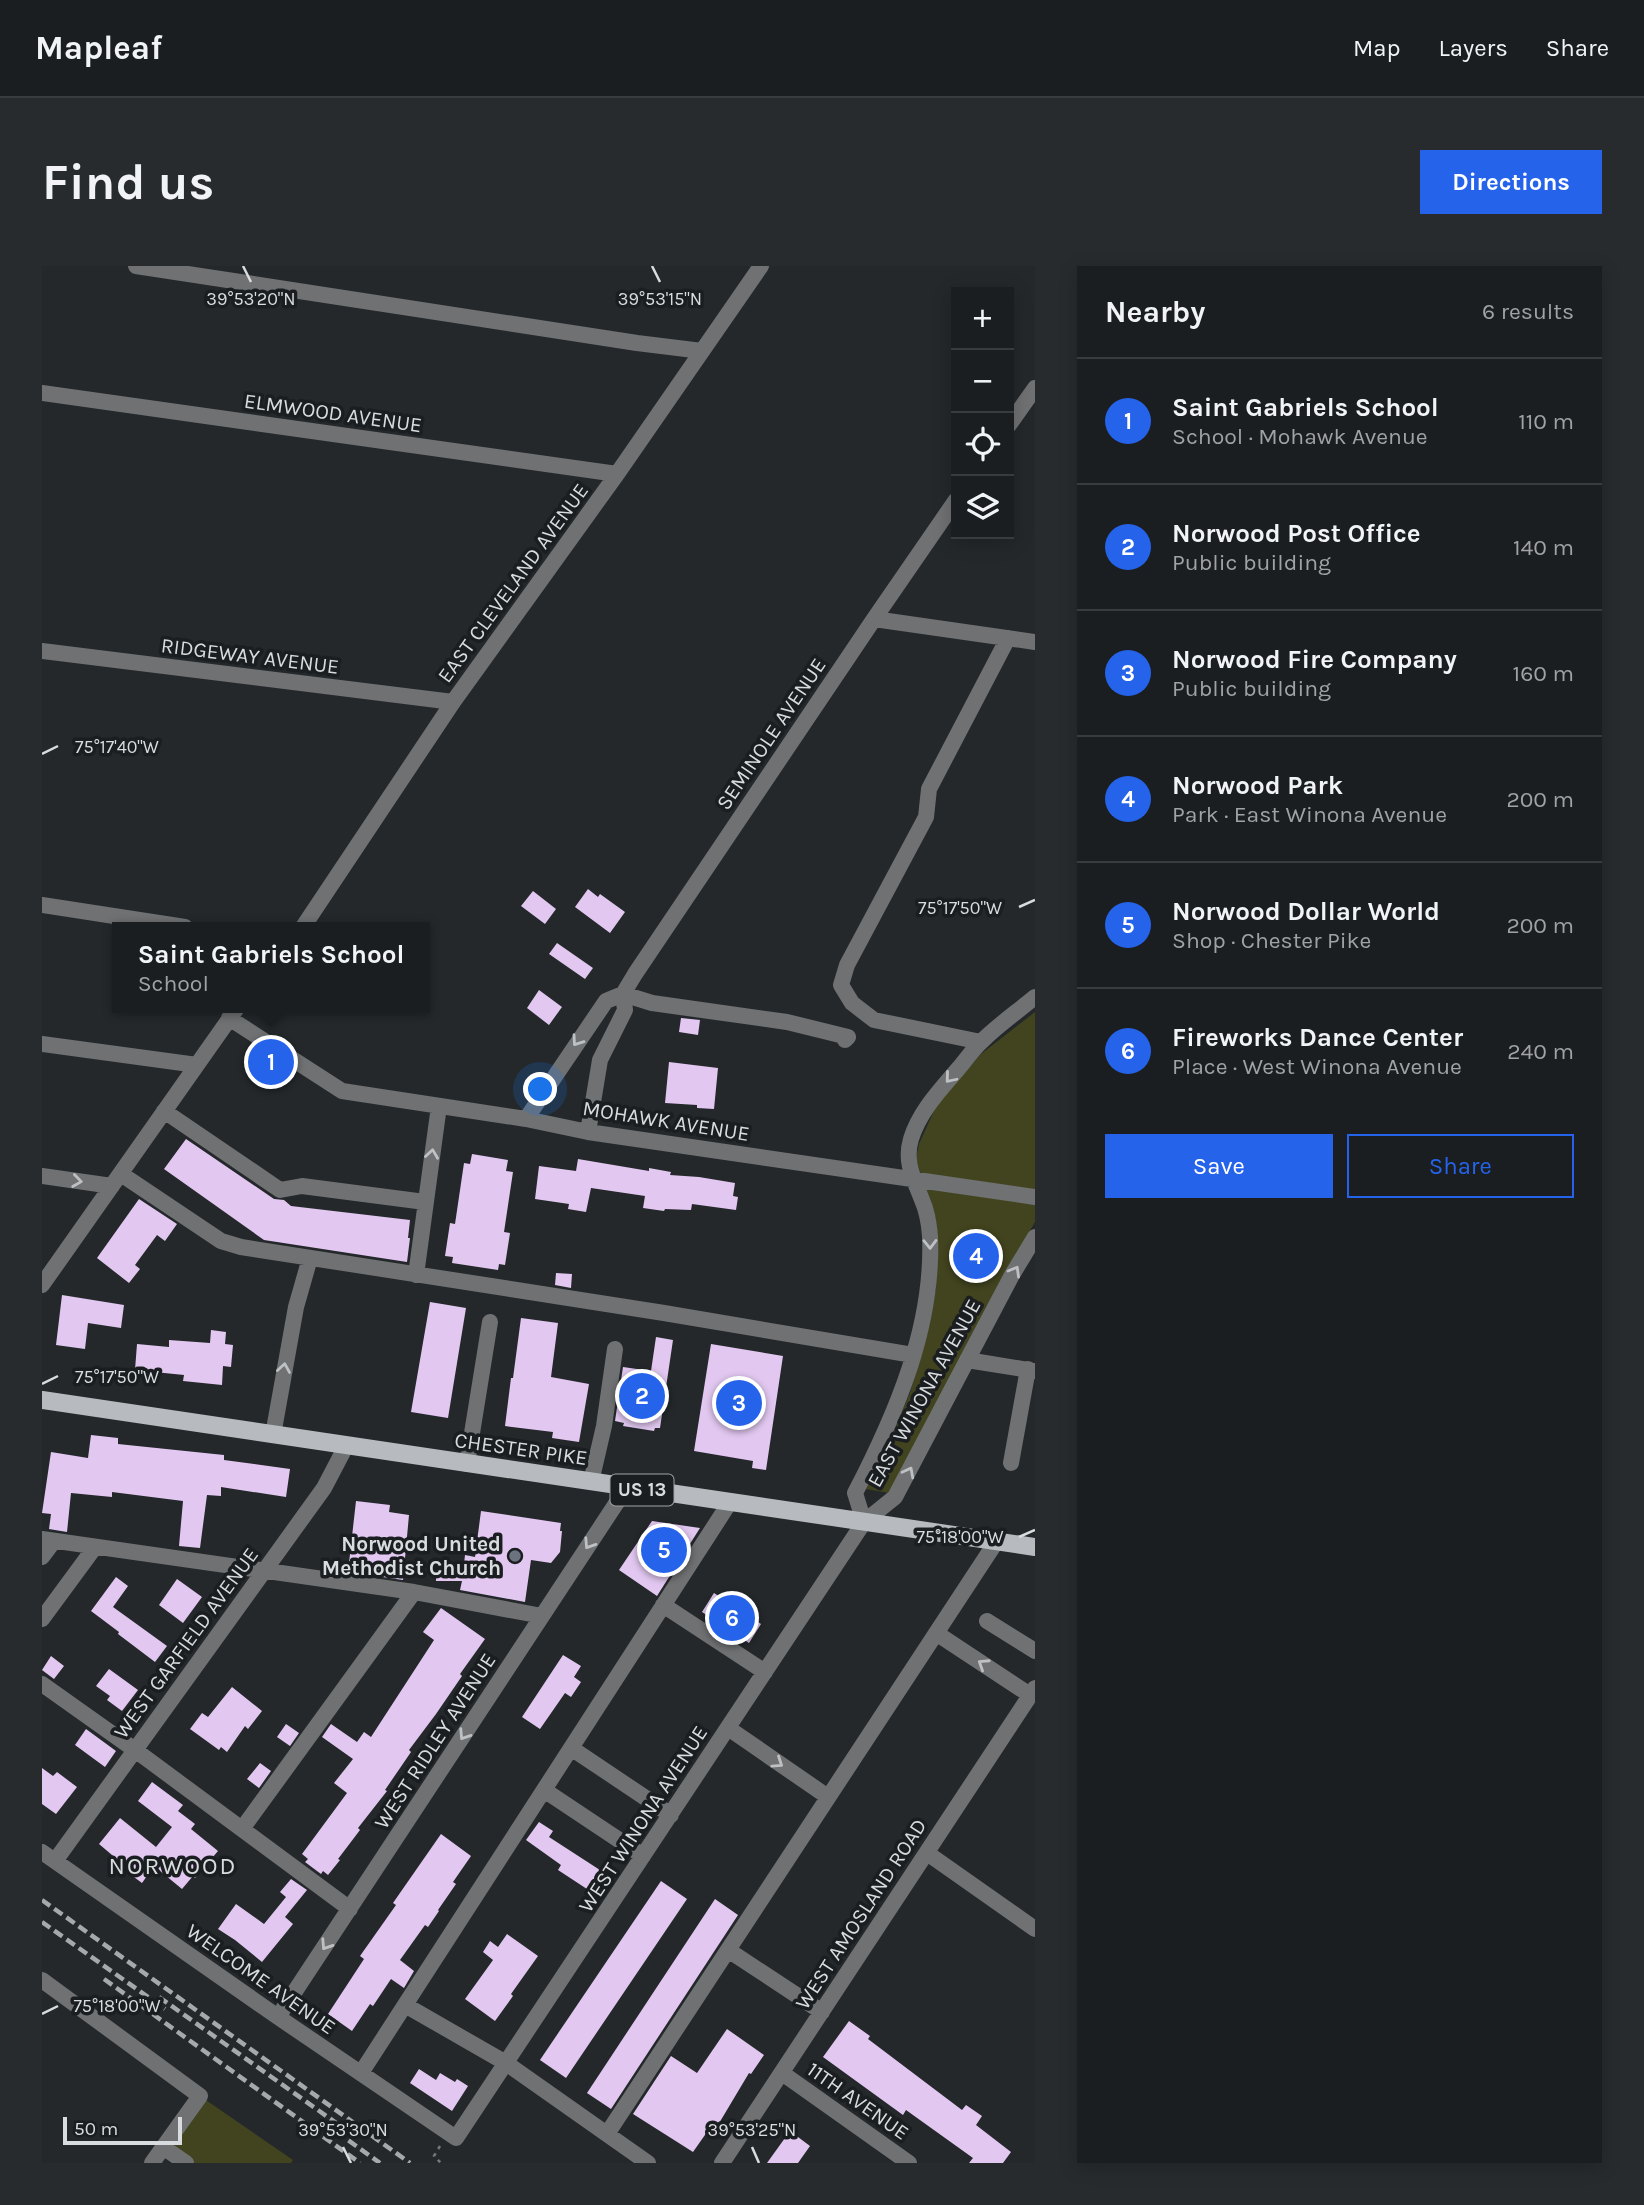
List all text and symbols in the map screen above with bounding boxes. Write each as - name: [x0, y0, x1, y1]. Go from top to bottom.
- text: Mapleaf: [35, 29, 162, 67]
- text: Map: [1353, 34, 1401, 62]
- text: Layers: [1439, 34, 1508, 62]
- text: Share: [1546, 34, 1609, 62]
- button: Directions: [1420, 150, 1602, 214]
- text: Find us: [42, 154, 214, 211]
- map controls: [951, 287, 1014, 539]
- button: +: [951, 287, 1014, 350]
- text: 39°53'20"N: [206, 288, 296, 310]
- text: 39°53'15"N: [618, 288, 702, 310]
- text: Nearby: [1105, 294, 1205, 330]
- text: 6 results: [1482, 298, 1574, 325]
- button: −: [951, 350, 1014, 413]
- street label: ELMWOOD AVENUE: [243, 389, 423, 437]
- text: Saint Gabriels School: [1172, 392, 1439, 423]
- text: 1: [1124, 408, 1132, 435]
- text: 110 m: [1518, 408, 1574, 435]
- button: locate: [951, 413, 1014, 476]
- text: School · Mohawk Avenue: [1172, 423, 1428, 450]
- button: layers: [951, 476, 1014, 539]
- street label: EAST CLEVELAND AVENUE: [433, 479, 593, 687]
- text: Norwood Post Office: [1172, 518, 1421, 549]
- text: 2: [1121, 534, 1135, 561]
- text: 140 m: [1513, 534, 1574, 561]
- text: Public building: [1172, 549, 1331, 576]
- street label: RIDGEWAY AVENUE: [160, 633, 340, 679]
- text: Norwood Fire Company: [1172, 644, 1457, 675]
- street label: SEMINOLE AVENUE: [711, 654, 831, 814]
- text: 3: [1121, 660, 1135, 687]
- text: 160 m: [1513, 660, 1574, 687]
- text: Public building: [1172, 675, 1331, 702]
- text: 75°17'40"W: [75, 736, 159, 758]
- text: Norwood Park: [1172, 770, 1343, 801]
- text: 4: [1121, 786, 1135, 813]
- text: 200 m: [1506, 786, 1574, 813]
- text: Park · East Winona Avenue: [1172, 801, 1447, 828]
- text: Norwood Dollar World: [1172, 896, 1440, 927]
- text: 75°17'50"W: [918, 897, 1002, 919]
- text: 5: [1121, 912, 1135, 939]
- text: 200 m: [1506, 912, 1574, 939]
- popup: [112, 922, 430, 1013]
- text: Shop · Chester Pike: [1172, 927, 1371, 954]
- text: Saint Gabriels School: [138, 939, 404, 970]
- text: School: [138, 970, 209, 997]
- text: Fireworks Dance Center: [1172, 1022, 1463, 1053]
- one-way arrow: [573, 1033, 585, 1046]
- pin: 1: [248, 1036, 294, 1088]
- text: 6: [1121, 1038, 1135, 1065]
- text: 240 m: [1507, 1038, 1574, 1065]
- text: Place · West Winona Avenue: [1172, 1053, 1462, 1080]
- one-way arrow: [946, 1069, 958, 1082]
- your location: [523, 1072, 557, 1106]
- street label: MOHAWK AVENUE: [581, 1096, 751, 1146]
- button: Save: [1105, 1134, 1333, 1198]
- button: Share: [1347, 1134, 1574, 1198]
- one-way arrow: [424, 1148, 439, 1160]
- one-way arrow: [71, 1174, 83, 1189]
- pin: 4: [953, 1230, 999, 1282]
- one-way arrow: [922, 1239, 937, 1250]
- one-way arrow: [1007, 1265, 1020, 1278]
- street label: EAST WINONA AVENUE: [862, 1295, 986, 1491]
- one-way arrow: [276, 1362, 291, 1374]
- text: 75°17'50"W: [75, 1366, 159, 1388]
- pin: 2: [619, 1370, 665, 1422]
- pin: 3: [716, 1377, 762, 1429]
- street label: CHESTER PIKE: [453, 1428, 589, 1470]
- one-way arrow: [900, 1466, 914, 1479]
- road number: US 13: [610, 1474, 674, 1506]
- pin: 5: [641, 1524, 687, 1576]
- text: 75°18'00"W: [916, 1526, 1004, 1548]
- place label: Norwood United Methodist Church: [322, 1532, 501, 1580]
- one-way arrow: [585, 1537, 598, 1550]
- street label: WEST GARFIELD AVENUE: [109, 1543, 263, 1743]
- marker: Norwood United Methodist Church: [507, 1548, 523, 1564]
- pin: 6: [709, 1592, 755, 1644]
- street label: WEST RIDLEY AVENUE: [369, 1649, 501, 1833]
- one-way arrow: [978, 1660, 991, 1672]
- street label: WEST WINONA AVENUE: [574, 1721, 712, 1917]
- one-way arrow: [459, 1727, 472, 1740]
- one-way arrow: [770, 1754, 783, 1767]
- street label: WEST AMOSLAND ROAD: [790, 1814, 932, 2014]
- district label: NORWOOD: [109, 1852, 237, 1880]
- street label: WELCOME AVENUE: [182, 1919, 340, 2039]
- one-way arrow: [321, 1937, 334, 1950]
- text: 75°18'00"W: [73, 1995, 161, 2017]
- street label: 11TH AVENUE: [803, 2057, 913, 2145]
- scale bar: [63, 2114, 182, 2146]
- text: 50 m: [74, 2118, 118, 2140]
- text: 39°53'30"N: [298, 2119, 388, 2141]
- text: 39°53'25"N: [708, 2119, 796, 2141]

